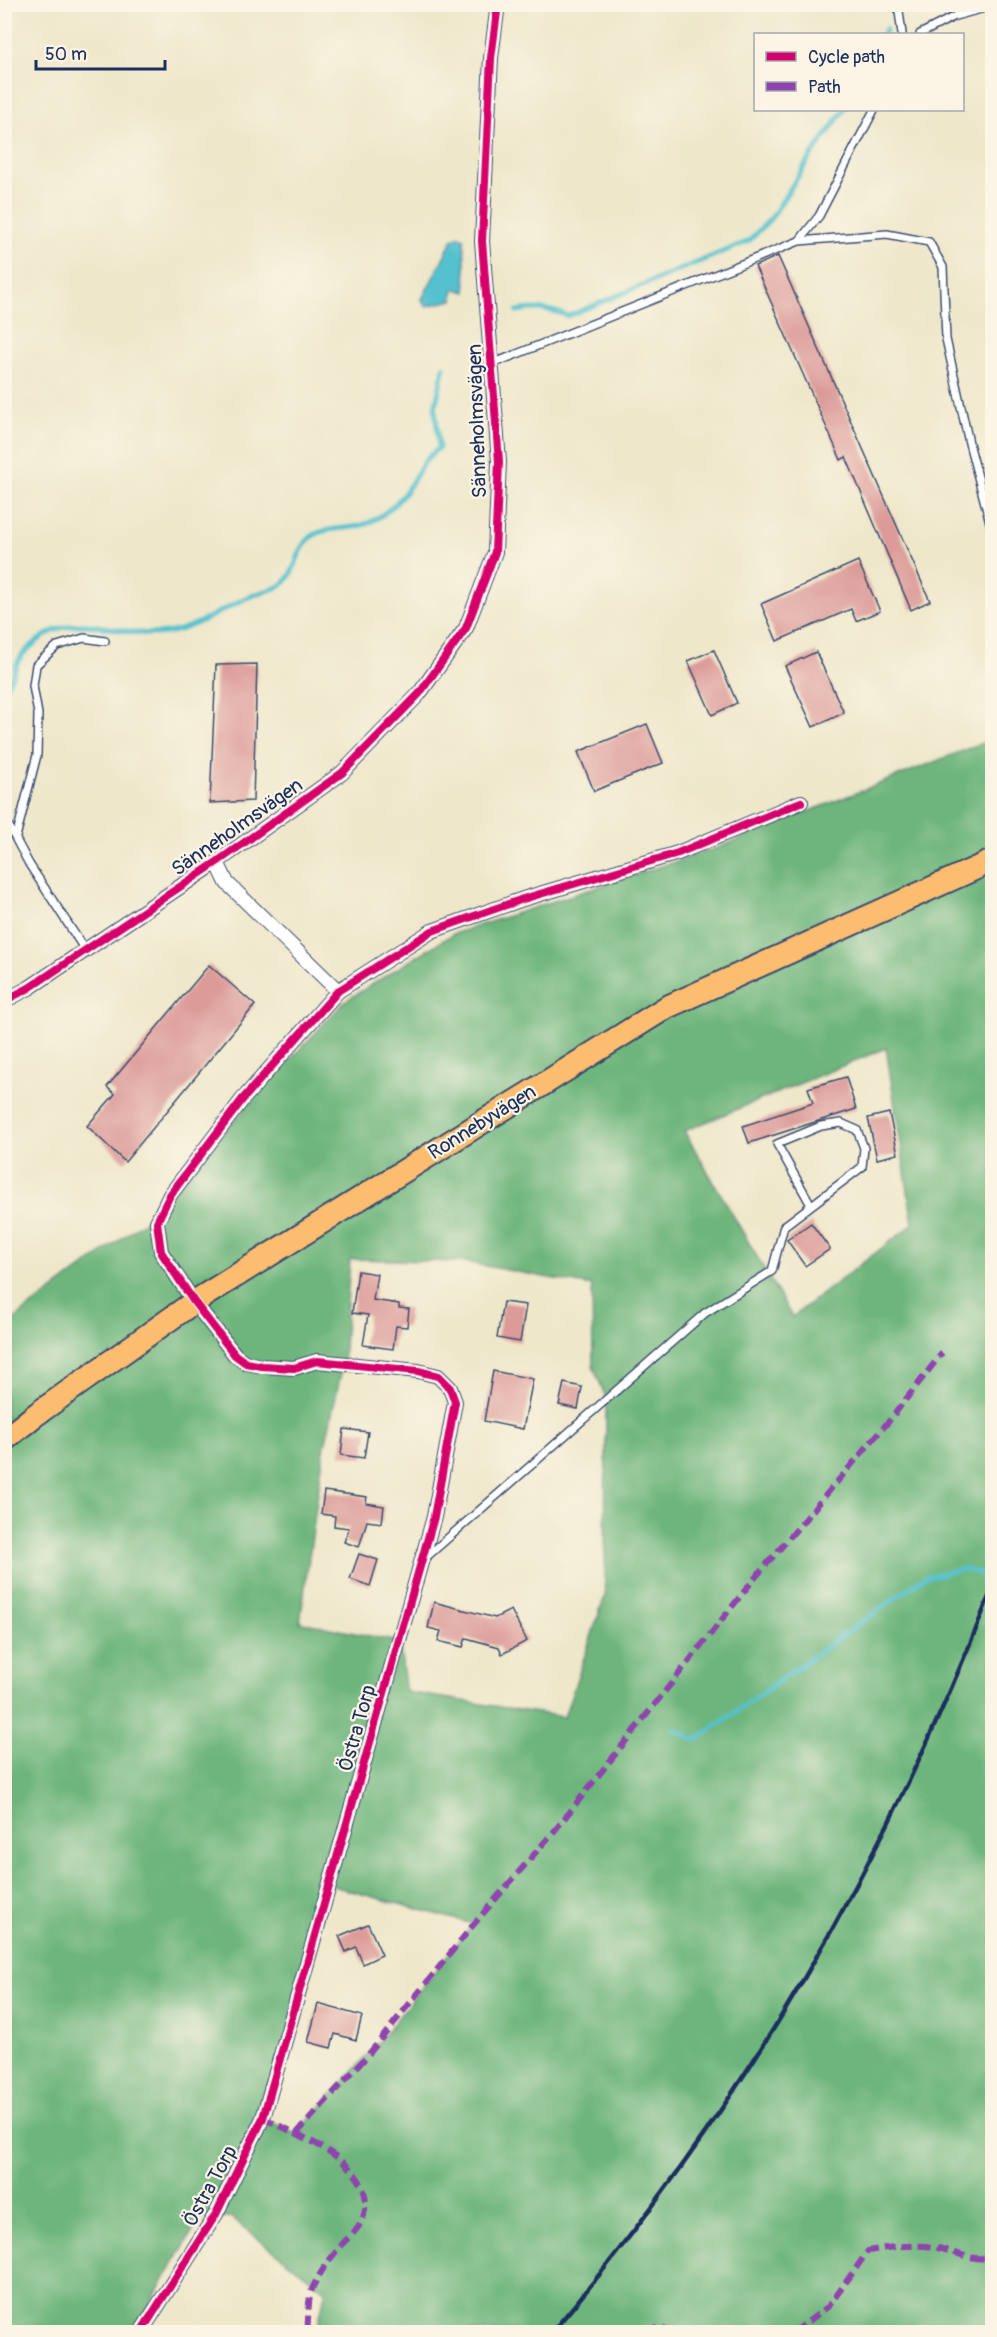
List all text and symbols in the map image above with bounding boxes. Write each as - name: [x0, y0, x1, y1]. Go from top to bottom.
- scale bar: [36, 33, 165, 71]
- legend: [754, 33, 964, 111]
- text: 50 m: [45, 43, 87, 66]
- text: Cycle path: [808, 46, 885, 69]
- text: Path: [808, 76, 841, 99]
- street label: Sänneholmsvägen: [462, 343, 492, 499]
- street label: Sänneholmsvägen: [167, 772, 307, 882]
- street label: Ronnebyvägen: [423, 1079, 541, 1165]
- street label: Östra Torp: [333, 1682, 381, 1774]
- street label: Östra Torp: [178, 2141, 242, 2231]

